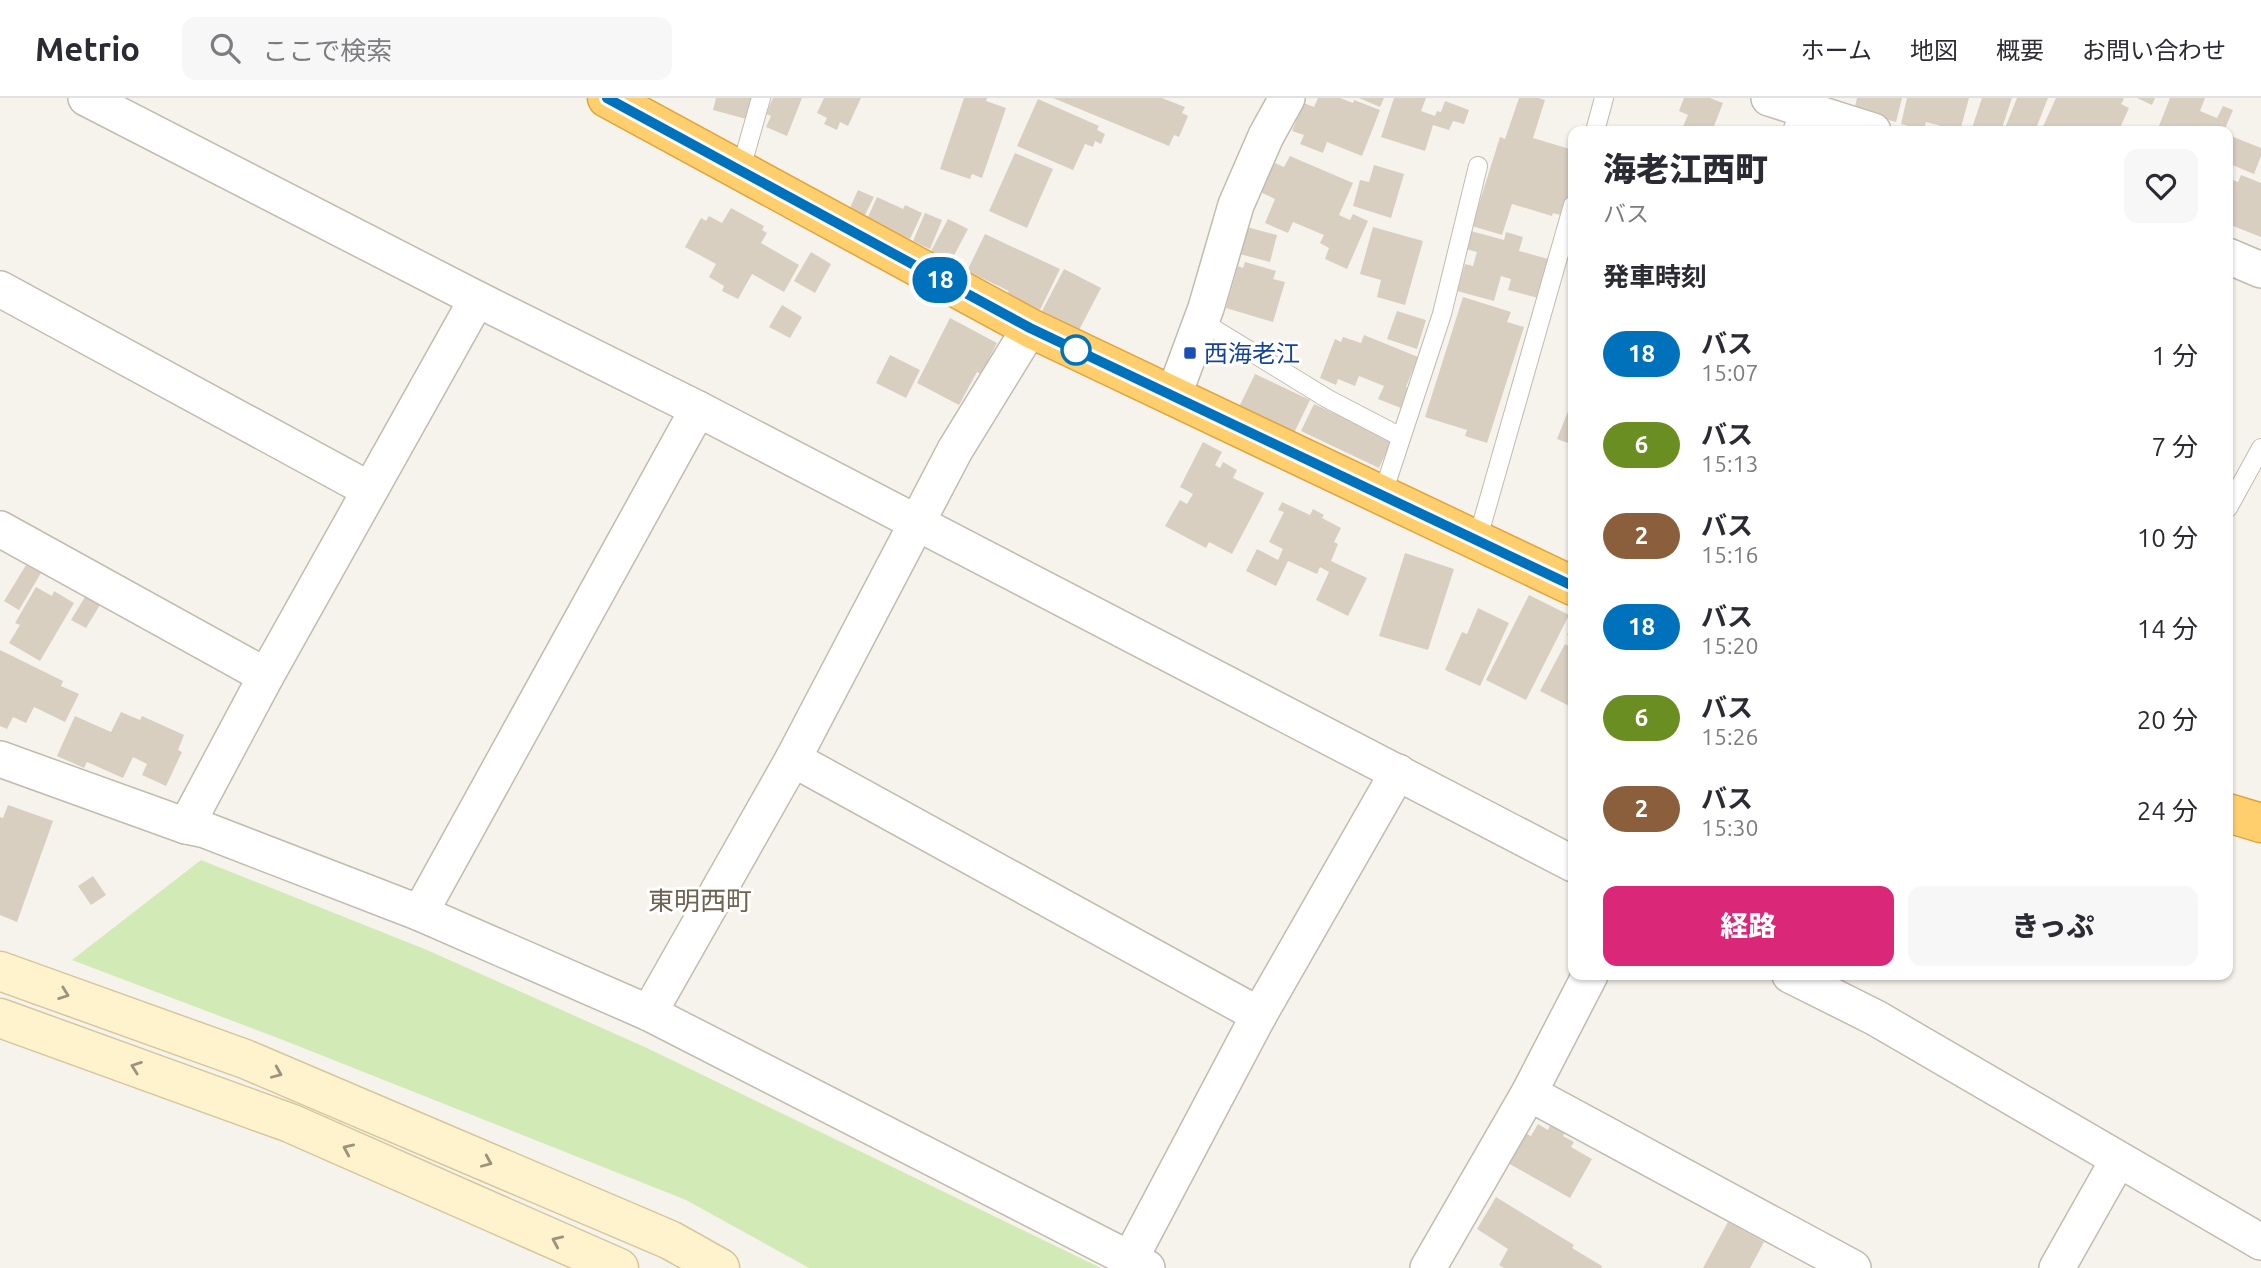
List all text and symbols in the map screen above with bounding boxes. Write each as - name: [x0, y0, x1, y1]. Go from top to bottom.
- search box: [182, 17, 672, 80]
- icon: search: [206, 29, 244, 67]
- text: Metrio: [35, 30, 140, 67]
- text: ここで検索: [262, 36, 392, 65]
- text: ホーム: [1801, 37, 1872, 64]
- text: 地図: [1910, 37, 1958, 64]
- text: 概要: [1996, 37, 2044, 64]
- text: お問い合わせ: [2082, 37, 2226, 64]
- button: heart: [2124, 149, 2198, 223]
- text: 海老江西町: [1603, 150, 1768, 187]
- text: バス: [1603, 201, 1649, 226]
- line badge: 18: [908, 257, 972, 303]
- text: 発車時刻: [1603, 262, 1707, 291]
- text: 18: [926, 266, 954, 293]
- text: バス: [1701, 329, 1753, 358]
- unlabelled marker: [1061, 335, 1091, 365]
- place label: 西海老江: [1204, 340, 1300, 367]
- text: 18: [1628, 340, 1655, 367]
- text: 1 分: [2151, 341, 2198, 370]
- marker: 西海老江: [1182, 345, 1198, 361]
- text: 15:07: [1701, 360, 1759, 385]
- text: バス: [1701, 420, 1753, 449]
- text: 6: [1635, 431, 1648, 458]
- text: 7 分: [2151, 432, 2198, 461]
- text: 15:13: [1701, 451, 1759, 476]
- text: バス: [1701, 511, 1753, 540]
- text: 2: [1635, 522, 1648, 549]
- text: 10 分: [2137, 523, 2198, 552]
- text: 15:16: [1701, 542, 1759, 567]
- text: バス: [1701, 602, 1753, 631]
- text: 18: [1628, 613, 1655, 640]
- text: 14 分: [2137, 614, 2198, 643]
- text: 15:20: [1701, 633, 1759, 658]
- text: バス: [1701, 693, 1753, 722]
- text: 6: [1635, 704, 1648, 731]
- text: 20 分: [2137, 705, 2198, 734]
- text: 15:26: [1701, 724, 1759, 749]
- text: バス: [1701, 784, 1753, 813]
- text: 2: [1635, 795, 1648, 822]
- text: 24 分: [2137, 796, 2198, 825]
- text: 15:30: [1701, 815, 1759, 840]
- district label: 東明西町: [648, 886, 752, 915]
- button: 経路: [1603, 886, 1894, 966]
- button: きっぷ: [1908, 886, 2198, 966]
- one-way arrow: [58, 986, 70, 1000]
- one-way arrow: [131, 1062, 143, 1076]
- one-way arrow: [270, 1065, 283, 1079]
- one-way arrow: [343, 1143, 356, 1157]
- one-way arrow: [480, 1154, 492, 1168]
- one-way arrow: [551, 1235, 563, 1249]

